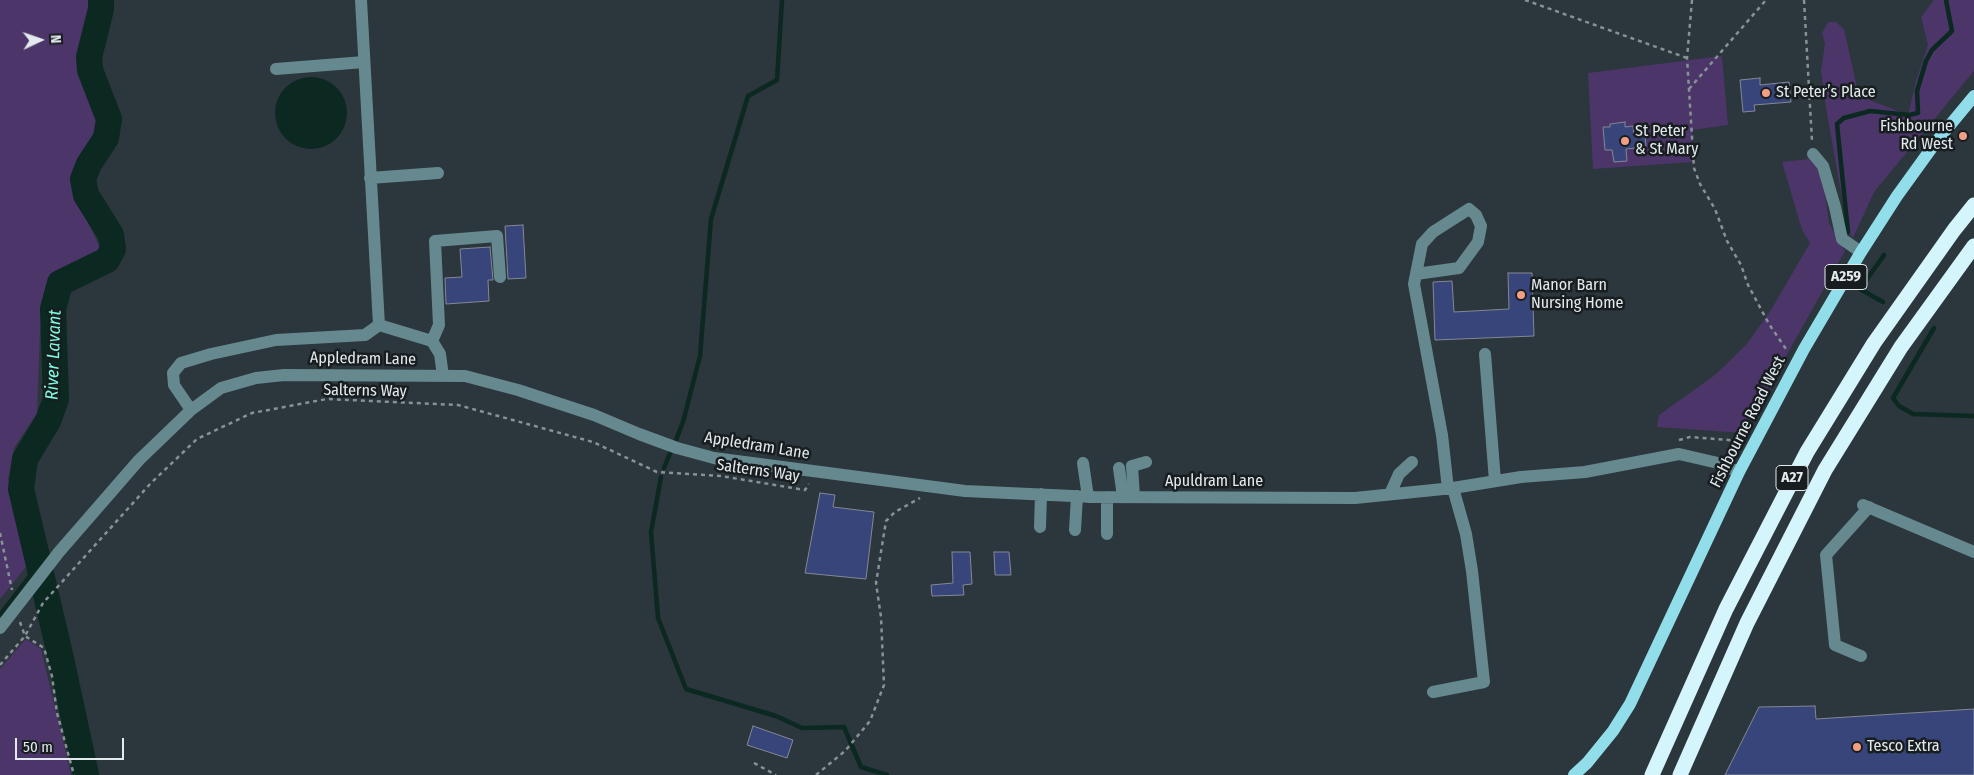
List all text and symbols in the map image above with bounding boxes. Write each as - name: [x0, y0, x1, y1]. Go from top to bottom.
- north arrow: [15, 15, 65, 65]
- text: N: [47, 35, 64, 44]
- place label: St Peter’s Place: [1776, 83, 1876, 103]
- marker: St Peter’s Place: [1760, 87, 1772, 99]
- place label: Fishbourne Rd West: [1880, 117, 1953, 155]
- place label: St Peter & St Mary: [1635, 122, 1698, 160]
- marker: Fishbourne Rd West: [1957, 130, 1969, 142]
- marker: St Peter & St Mary: [1619, 135, 1631, 147]
- road number: A259: [1825, 264, 1867, 290]
- place label: Manor Barn Nursing Home: [1531, 276, 1623, 314]
- marker: Manor Barn Nursing Home: [1515, 289, 1527, 301]
- water label: River Lavant: [42, 309, 66, 401]
- street label: Appledram Lane: [310, 348, 416, 370]
- street label: Fishbourne Road West: [1706, 353, 1790, 491]
- street label: Salterns Way: [323, 381, 407, 401]
- street label: Appledram Lane: [703, 428, 811, 464]
- street label: Salterns Way: [715, 456, 801, 486]
- road number: A27: [1776, 466, 1808, 490]
- street label: Apuldram Lane: [1165, 472, 1263, 492]
- scale bar: [18, 728, 126, 760]
- place label: Tesco Extra: [1867, 737, 1940, 757]
- text: 50 m: [23, 738, 53, 756]
- marker: Tesco Extra: [1851, 741, 1863, 753]

